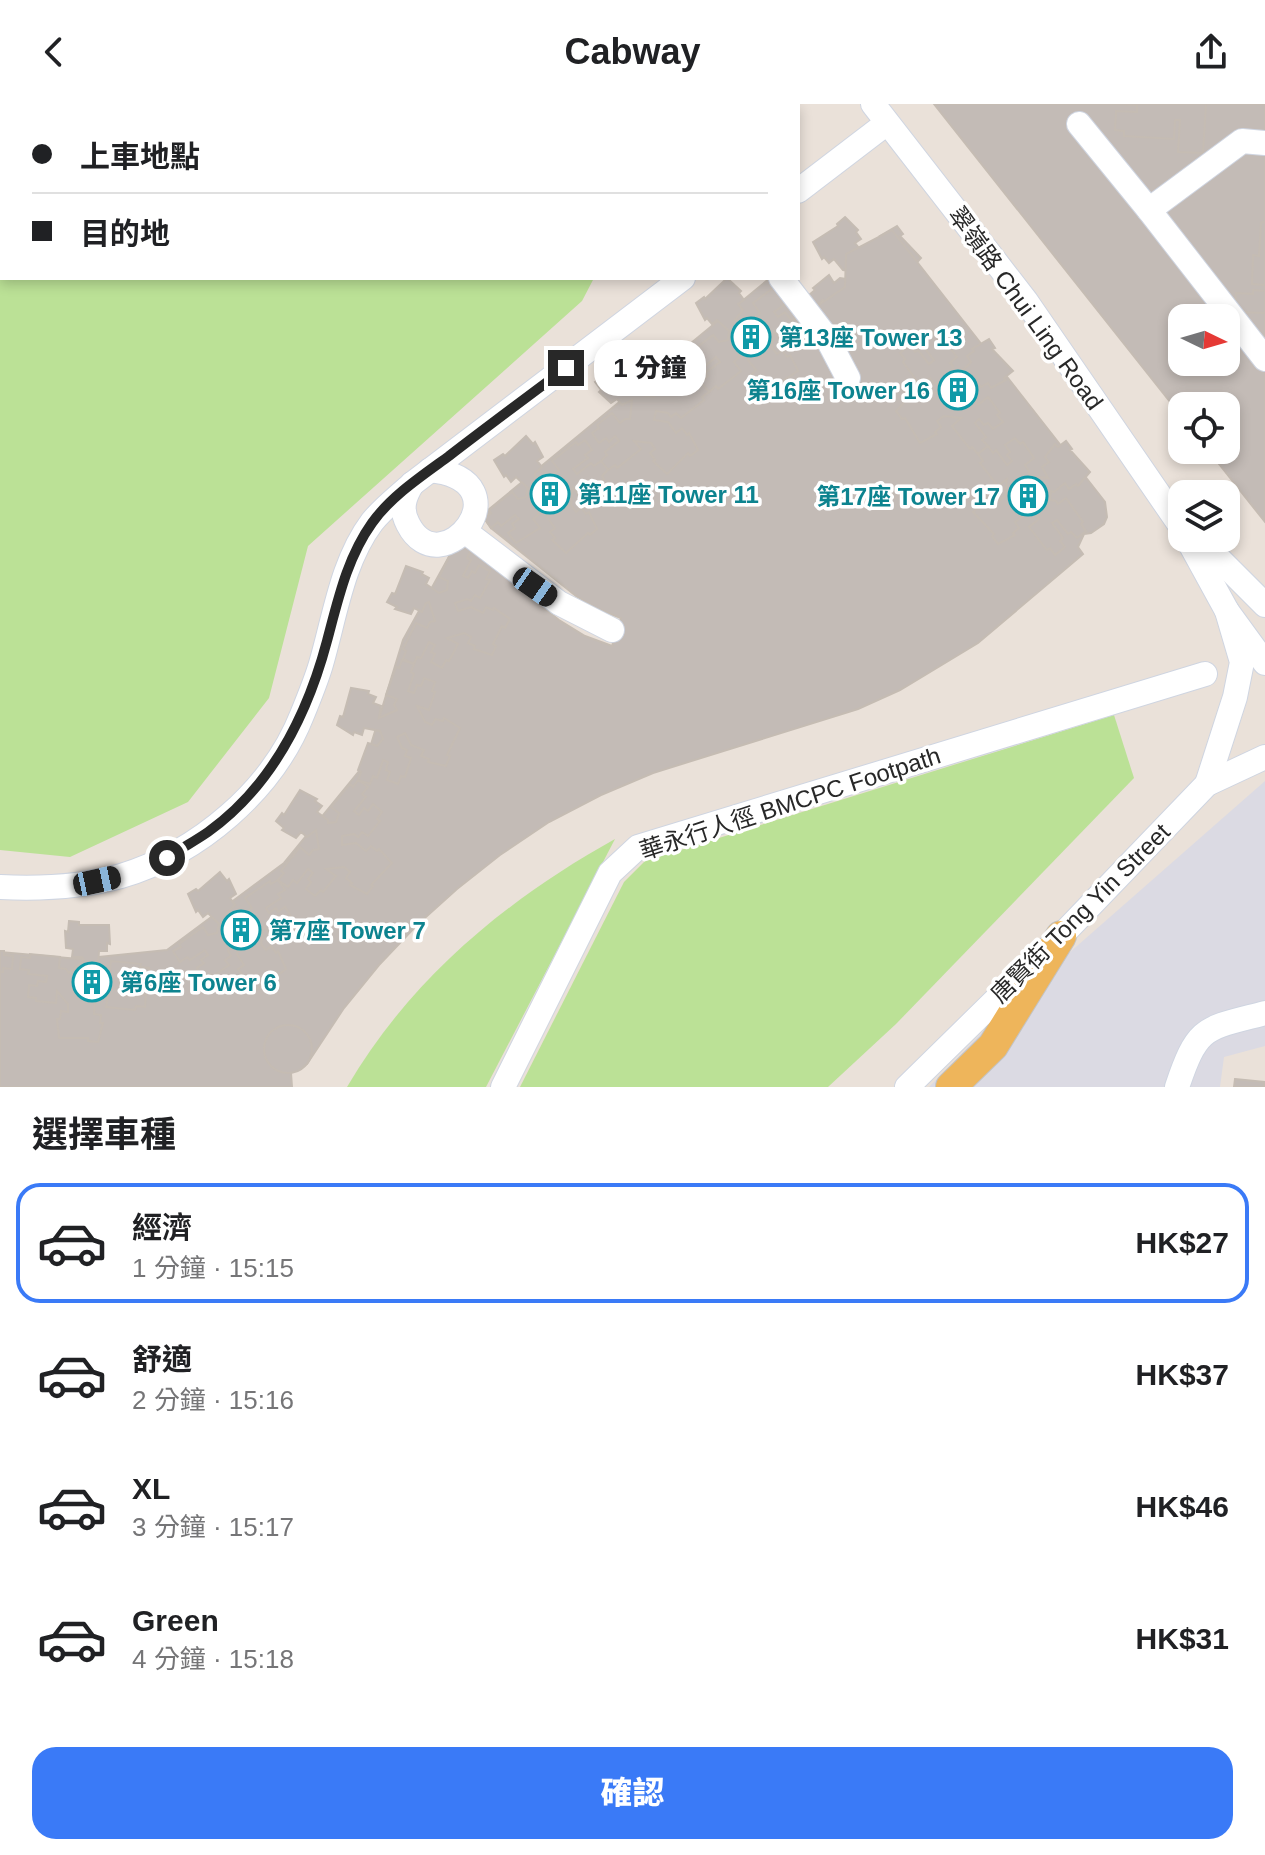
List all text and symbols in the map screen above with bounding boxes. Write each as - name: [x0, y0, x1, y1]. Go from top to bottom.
- icon: back: [32, 30, 76, 74]
- icon: share: [1189, 30, 1233, 74]
- text: Cabway: [564, 31, 701, 72]
- text: 上車地點: [80, 140, 200, 173]
- street label: 翠嶺路 Chui Ling Road: [943, 201, 1109, 415]
- text: 目的地: [80, 217, 170, 250]
- north arrow: [1168, 304, 1240, 376]
- map controls: [1168, 304, 1240, 552]
- building icon: 第13座 Tower 13: [730, 316, 772, 358]
- place label: 第13座 Tower 13: [779, 324, 963, 351]
- callout: 1 分鐘: [594, 340, 706, 396]
- route end: [548, 350, 584, 386]
- text: 1 分鐘: [613, 353, 687, 383]
- building icon: 第16座 Tower 16: [937, 369, 979, 411]
- place label: 第16座 Tower 16: [746, 377, 930, 404]
- button: locate: [1168, 392, 1240, 464]
- building icon: 第11座 Tower 11: [529, 473, 571, 515]
- building icon: 第17座 Tower 17: [1007, 475, 1049, 517]
- button: layers: [1168, 480, 1240, 552]
- place label: 第11座 Tower 11: [578, 481, 759, 508]
- place label: 第17座 Tower 17: [816, 483, 1000, 510]
- car: [508, 563, 562, 611]
- street label: 華永行人徑 BMCPC Footpath: [636, 742, 944, 864]
- street label: 唐賢街 Tong Yin Street: [985, 818, 1175, 1008]
- route start: [149, 840, 185, 876]
- car: [71, 864, 123, 898]
- building icon: 第7座 Tower 7: [220, 909, 262, 951]
- place label: 第7座 Tower 7: [269, 917, 426, 944]
- building icon: 第6座 Tower 6: [71, 961, 113, 1003]
- place label: 第6座 Tower 6: [120, 969, 277, 996]
- text: 選擇車種: [32, 1114, 176, 1155]
- icon: car: [36, 1207, 108, 1279]
- text: 經濟: [132, 1211, 192, 1244]
- text: HK$27: [1136, 1226, 1229, 1259]
- text: 1 分鐘 · 15:15: [132, 1253, 294, 1283]
- icon: car: [36, 1339, 108, 1411]
- text: 舒適: [132, 1343, 192, 1376]
- text: HK$37: [1136, 1358, 1229, 1391]
- text: 2 分鐘 · 15:16: [132, 1385, 294, 1415]
- icon: car: [36, 1471, 108, 1543]
- text: XL: [132, 1472, 170, 1505]
- text: HK$46: [1136, 1490, 1229, 1523]
- text: 3 分鐘 · 15:17: [132, 1512, 294, 1542]
- icon: car: [36, 1603, 108, 1675]
- text: Green: [132, 1604, 219, 1637]
- text: HK$31: [1136, 1622, 1229, 1655]
- text: 4 分鐘 · 15:18: [132, 1644, 294, 1674]
- button: 確認: [32, 1747, 1233, 1839]

